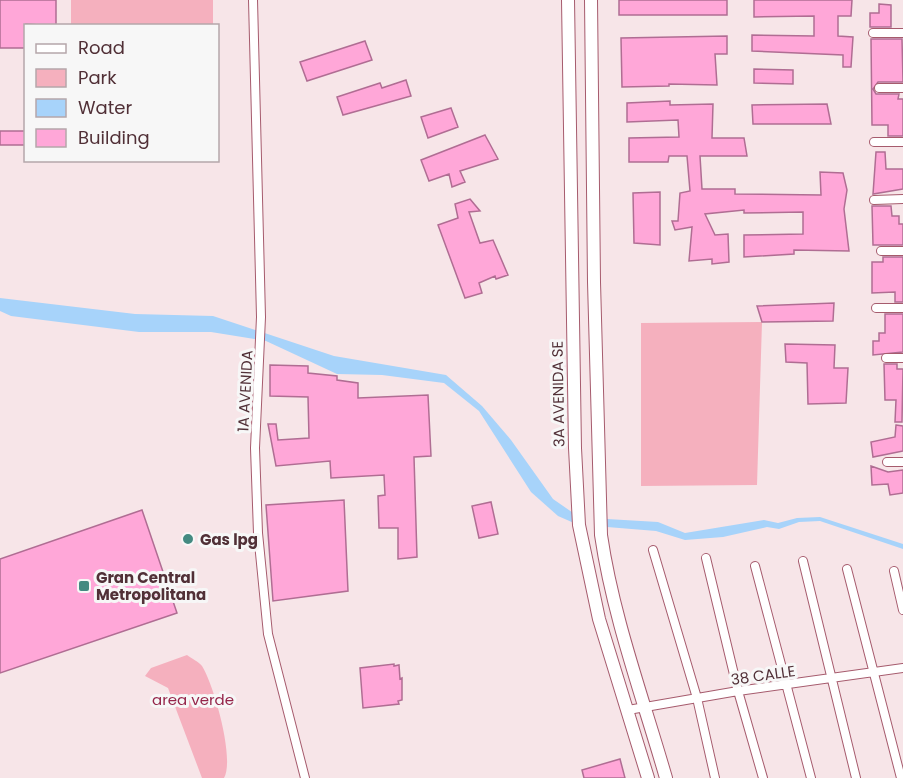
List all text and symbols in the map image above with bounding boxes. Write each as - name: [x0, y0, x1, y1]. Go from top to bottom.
- legend: [24, 24, 219, 162]
- text: Road: [78, 35, 125, 60]
- text: Park: [78, 65, 117, 90]
- text: Water: [78, 95, 132, 120]
- text: Building: [78, 125, 150, 150]
- street label: 3A AVENIDA SE: [547, 341, 569, 447]
- street label: 1A AVENIDA: [232, 350, 258, 432]
- place label: Gas lpg: [200, 529, 258, 550]
- marker: Gas lpg: [181, 532, 195, 546]
- place label: Gran Central Metropolitana: [96, 567, 206, 605]
- marker: Gran Central Metropolitana: [77, 579, 91, 593]
- street label: 38 CALLE: [730, 660, 796, 690]
- park label: area verde: [152, 689, 234, 710]

